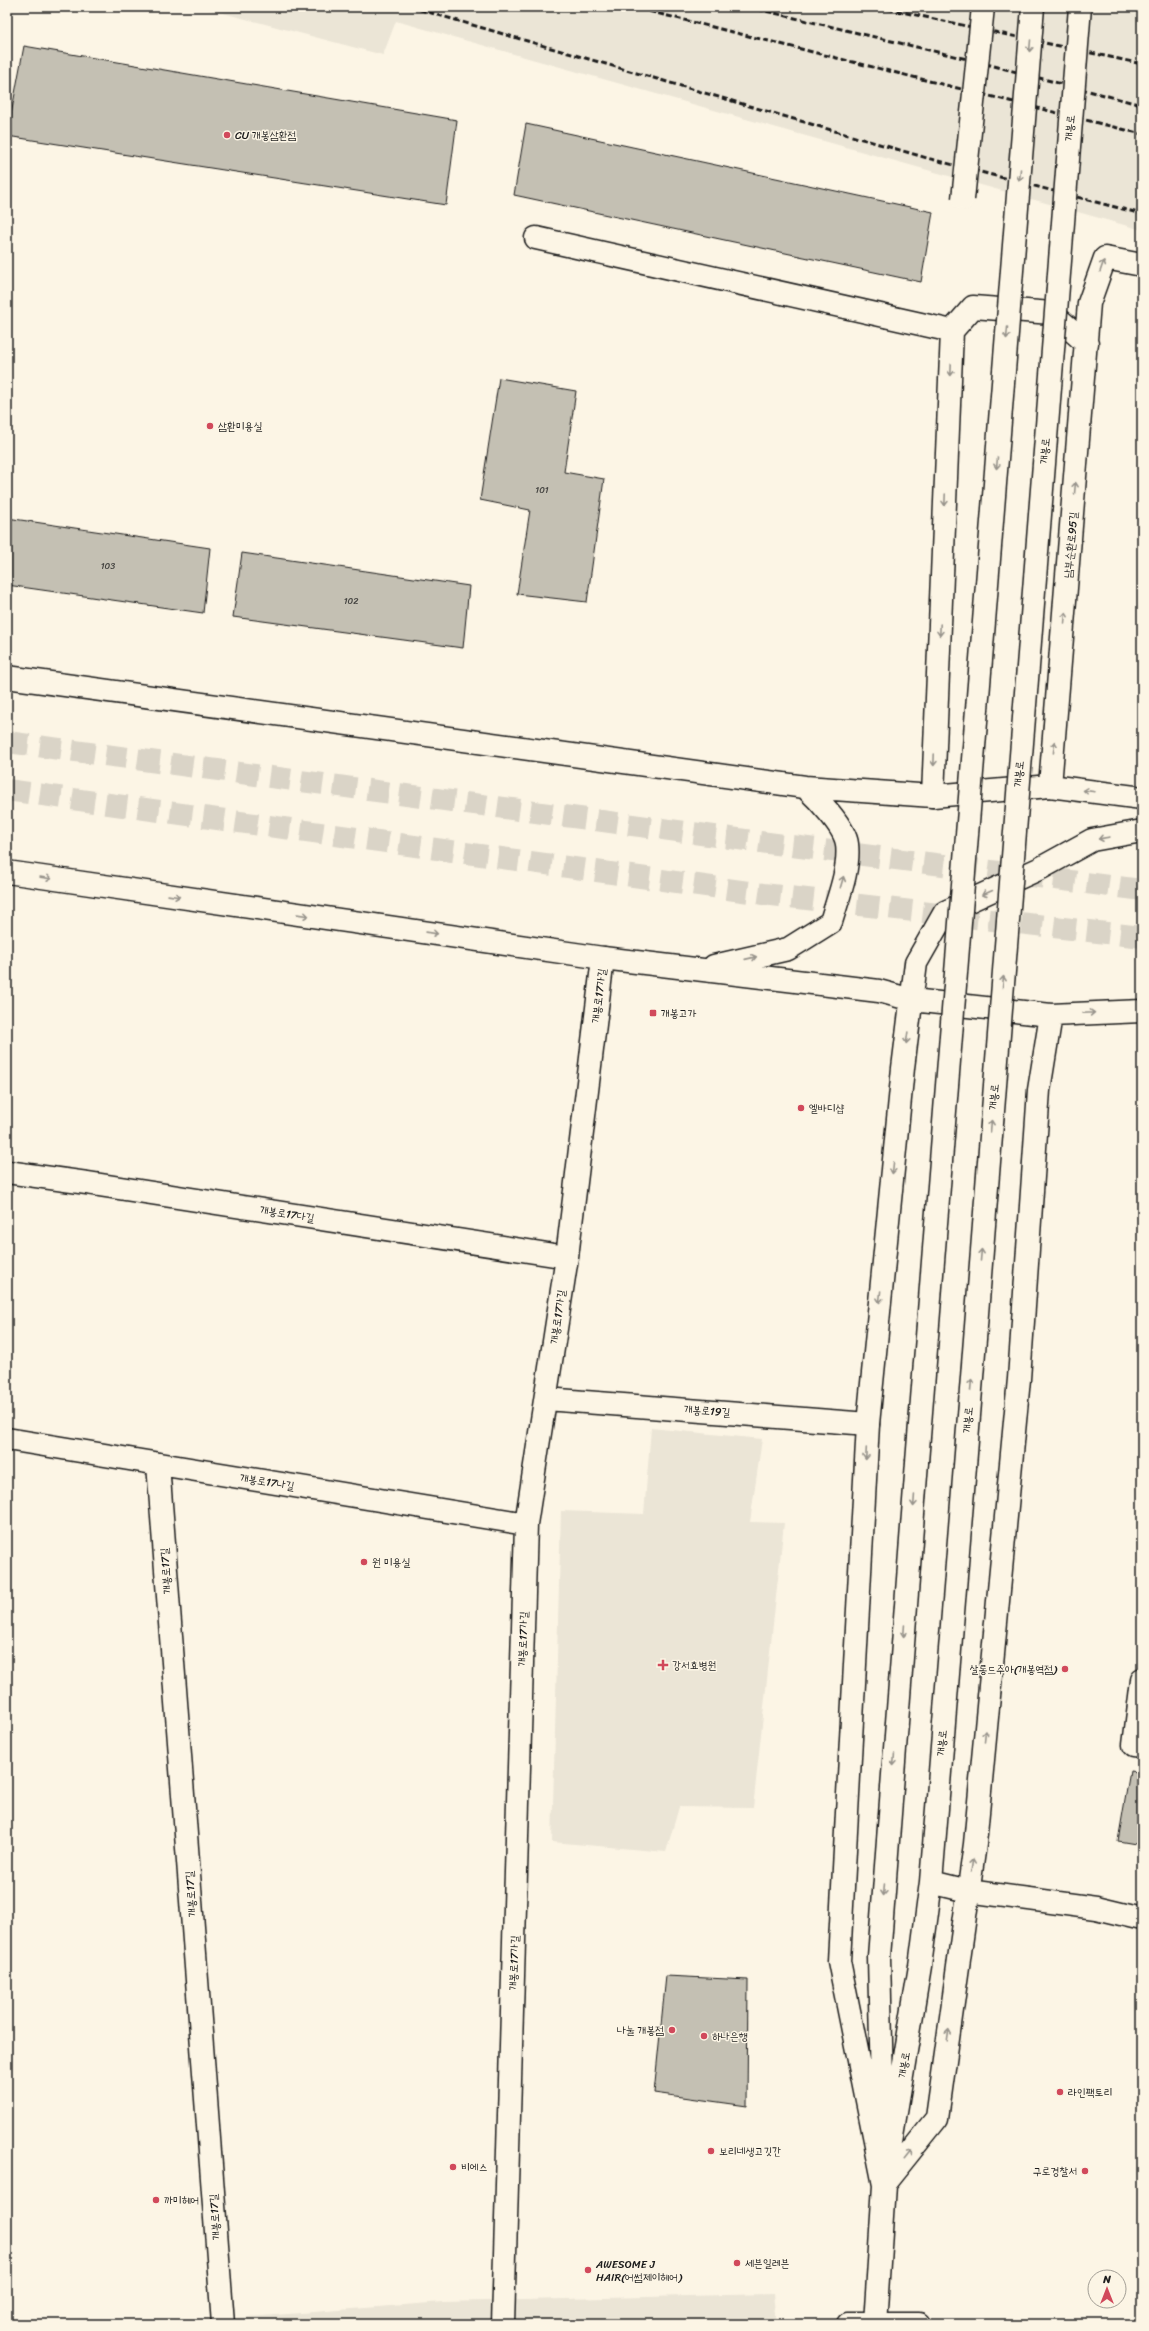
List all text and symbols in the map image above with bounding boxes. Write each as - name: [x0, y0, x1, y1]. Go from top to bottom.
- one-way arrow: [1026, 39, 1033, 52]
- street label: 개봉로: [1059, 114, 1081, 142]
- place label: CU 개봉삼환점: [235, 126, 296, 145]
- marker: CU 개봉삼환점: [222, 130, 232, 140]
- one-way arrow: [1016, 168, 1023, 181]
- one-way arrow: [1099, 260, 1107, 272]
- one-way arrow: [1003, 326, 1011, 339]
- one-way arrow: [947, 363, 954, 376]
- place label: 삼환미용실: [218, 417, 262, 436]
- marker: 삼환미용실: [205, 421, 215, 431]
- street label: 개봉로: [1034, 437, 1056, 465]
- one-way arrow: [993, 456, 1000, 469]
- house number: 101: [535, 482, 549, 498]
- one-way arrow: [1072, 482, 1079, 495]
- one-way arrow: [941, 493, 949, 506]
- street label: 남부순환로95길: [1059, 511, 1083, 579]
- house number: 103: [101, 558, 115, 574]
- house number: 102: [344, 593, 358, 609]
- one-way arrow: [1061, 612, 1068, 625]
- one-way arrow: [936, 623, 943, 636]
- one-way arrow: [1050, 741, 1057, 754]
- one-way arrow: [930, 753, 938, 766]
- street label: 개봉로: [1008, 760, 1030, 788]
- one-way arrow: [1083, 787, 1096, 795]
- one-way arrow: [1097, 834, 1110, 842]
- one-way arrow: [39, 874, 52, 882]
- one-way arrow: [839, 876, 846, 889]
- one-way arrow: [981, 890, 993, 897]
- one-way arrow: [167, 892, 180, 900]
- one-way arrow: [296, 911, 309, 919]
- one-way arrow: [425, 929, 438, 937]
- one-way arrow: [744, 953, 757, 961]
- street label: 개봉로17가길: [586, 967, 612, 1025]
- one-way arrow: [999, 976, 1006, 989]
- place label: 개봉고가: [661, 1004, 697, 1023]
- marker: 개봉고가: [648, 1008, 658, 1018]
- one-way arrow: [1082, 1009, 1095, 1016]
- one-way arrow: [903, 1031, 911, 1044]
- street label: 개봉로: [983, 1083, 1005, 1111]
- place label: 엘바디샵: [809, 1099, 845, 1118]
- marker: 엘바디샵: [796, 1103, 806, 1113]
- one-way arrow: [988, 1120, 995, 1133]
- one-way arrow: [889, 1161, 897, 1174]
- street label: 개봉로17다길: [258, 1200, 316, 1228]
- one-way arrow: [978, 1249, 985, 1262]
- street label: 개봉로17가길: [545, 1288, 571, 1346]
- one-way arrow: [877, 1290, 884, 1303]
- one-way arrow: [967, 1379, 975, 1392]
- street label: 개봉로19길: [683, 1400, 731, 1422]
- street label: 개봉로: [957, 1406, 979, 1434]
- one-way arrow: [862, 1447, 870, 1460]
- street label: 개봉로17나길: [238, 1468, 296, 1496]
- one-way arrow: [910, 1494, 917, 1507]
- street label: 개봉로17길: [155, 1547, 177, 1595]
- place label: 원 미용실: [372, 1553, 410, 1572]
- marker: 원 미용실: [359, 1557, 369, 1567]
- street label: 개봉로17가길: [513, 1611, 533, 1667]
- one-way arrow: [900, 1624, 907, 1637]
- place label: 강서효병원: [672, 1656, 716, 1675]
- marker: 강서효병원: [657, 1659, 669, 1671]
- place label: 살롱드주아(개봉역점): [970, 1660, 1058, 1679]
- marker: 살롱드주아(개봉역점): [1060, 1664, 1070, 1674]
- street label: 개봉로: [931, 1729, 953, 1757]
- one-way arrow: [982, 1730, 989, 1743]
- one-way arrow: [890, 1753, 898, 1766]
- one-way arrow: [968, 1859, 976, 1872]
- street label: 개봉로17길: [180, 1870, 202, 1918]
- one-way arrow: [881, 1883, 888, 1896]
- street label: 개봉로17가길: [504, 1935, 524, 1991]
- place label: 나눌 개봉점: [617, 2021, 664, 2040]
- marker: 나눌 개봉점: [667, 2025, 677, 2035]
- place label: 하나은행: [712, 2027, 748, 2046]
- one-way arrow: [944, 2029, 952, 2042]
- marker: 하나은행: [699, 2031, 709, 2041]
- street label: 개봉로: [893, 2050, 915, 2080]
- place label: 라인팩토리: [1068, 2083, 1112, 2102]
- marker: 라인팩토리: [1055, 2087, 1065, 2097]
- place label: 보리네생고깃간: [719, 2142, 781, 2161]
- marker: 보리네생고깃간: [706, 2146, 716, 2156]
- one-way arrow: [904, 2149, 912, 2160]
- place label: 비에스: [461, 2158, 488, 2177]
- marker: 비에스: [448, 2162, 458, 2172]
- place label: 구로경찰서: [1033, 2162, 1077, 2181]
- marker: 구로경찰서: [1080, 2166, 1090, 2176]
- place label: 까미헤어: [164, 2191, 199, 2210]
- street label: 개봉로17길: [204, 2193, 226, 2241]
- marker: 까미헤어: [151, 2195, 161, 2205]
- place label: 세븐일레븐: [745, 2254, 789, 2273]
- place label: AWESOME J HAIR(어썸제이헤어): [595, 2255, 683, 2287]
- marker: 세븐일레븐: [732, 2258, 742, 2268]
- marker: AWESOME J HAIR(어썸제이헤어): [583, 2265, 593, 2275]
- north arrow: [1087, 2269, 1127, 2309]
- text: N: [1102, 2270, 1111, 2289]

